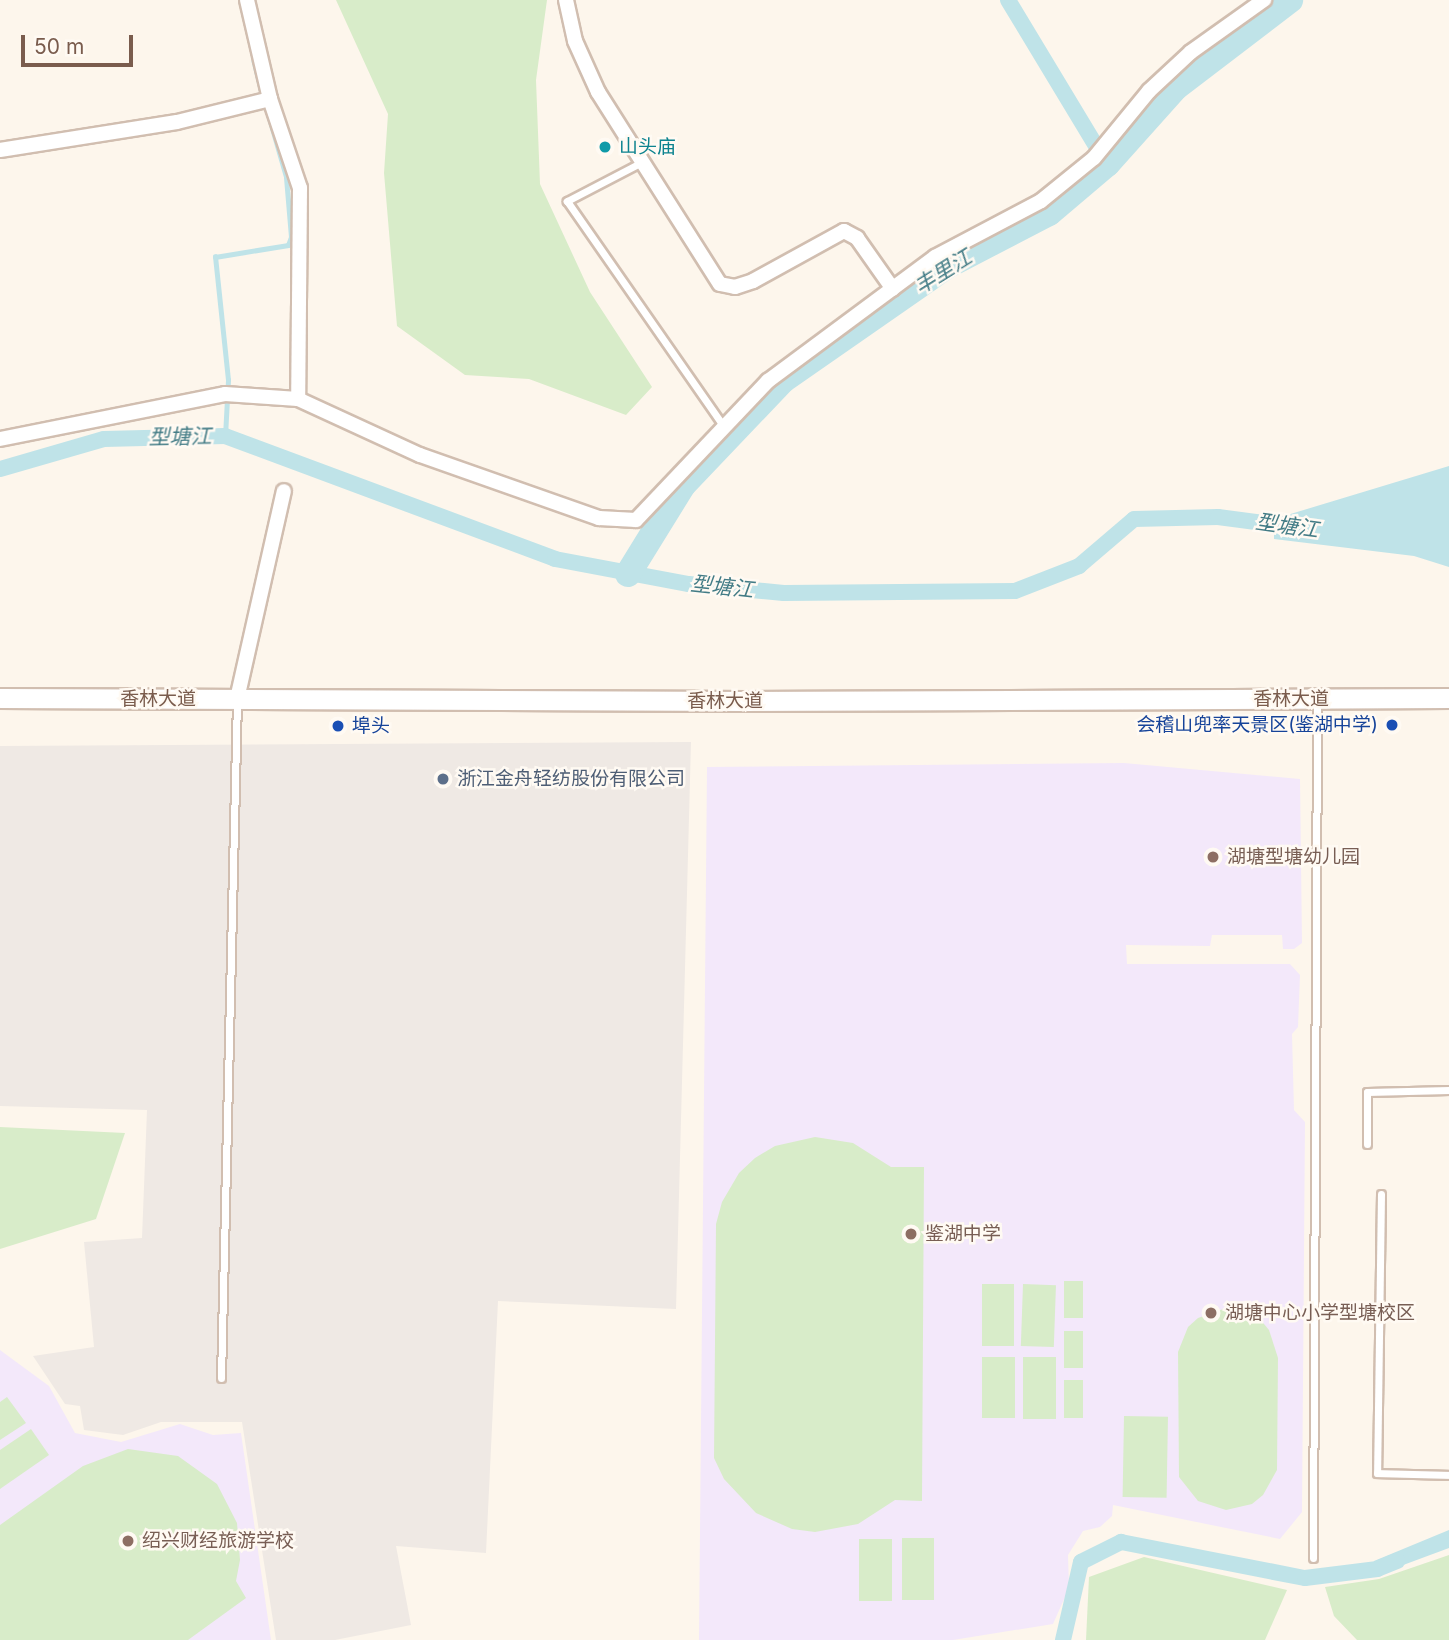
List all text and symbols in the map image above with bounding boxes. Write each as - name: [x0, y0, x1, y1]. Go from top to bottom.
- scale bar: [24, 21, 136, 65]
- text: 50 m: [34, 34, 84, 59]
- place label: 山头庙: [619, 136, 676, 158]
- marker: 山头庙: [597, 139, 613, 155]
- water label: 丰里江: [910, 245, 976, 299]
- water label: 型塘江: [148, 424, 212, 450]
- water label: 型塘江: [1254, 509, 1320, 543]
- water label: 型塘江: [689, 571, 755, 603]
- street label: 香林大道: [120, 688, 196, 710]
- street label: 香林大道: [1253, 688, 1329, 710]
- street label: 香林大道: [687, 690, 763, 712]
- place label: 会稽山兜率天景区(鉴湖中学): [1136, 714, 1378, 736]
- place label: 埠头: [352, 715, 390, 737]
- marker: 会稽山兜率天景区(鉴湖中学): [1384, 717, 1400, 733]
- marker: 埠头: [330, 718, 346, 734]
- place label: 浙江金舟轻纺股份有限公司: [457, 768, 685, 790]
- marker: 浙江金舟轻纺股份有限公司: [435, 771, 451, 787]
- place label: 湖塘型塘幼儿园: [1227, 846, 1360, 868]
- marker: 湖塘型塘幼儿园: [1205, 849, 1221, 865]
- place label: 鉴湖中学: [925, 1223, 1001, 1245]
- marker: 鉴湖中学: [903, 1226, 919, 1242]
- place label: 湖塘中心小学型塘校区: [1225, 1302, 1415, 1324]
- marker: 湖塘中心小学型塘校区: [1203, 1305, 1219, 1321]
- place label: 绍兴财经旅游学校: [142, 1530, 294, 1552]
- marker: 绍兴财经旅游学校: [120, 1533, 136, 1549]

